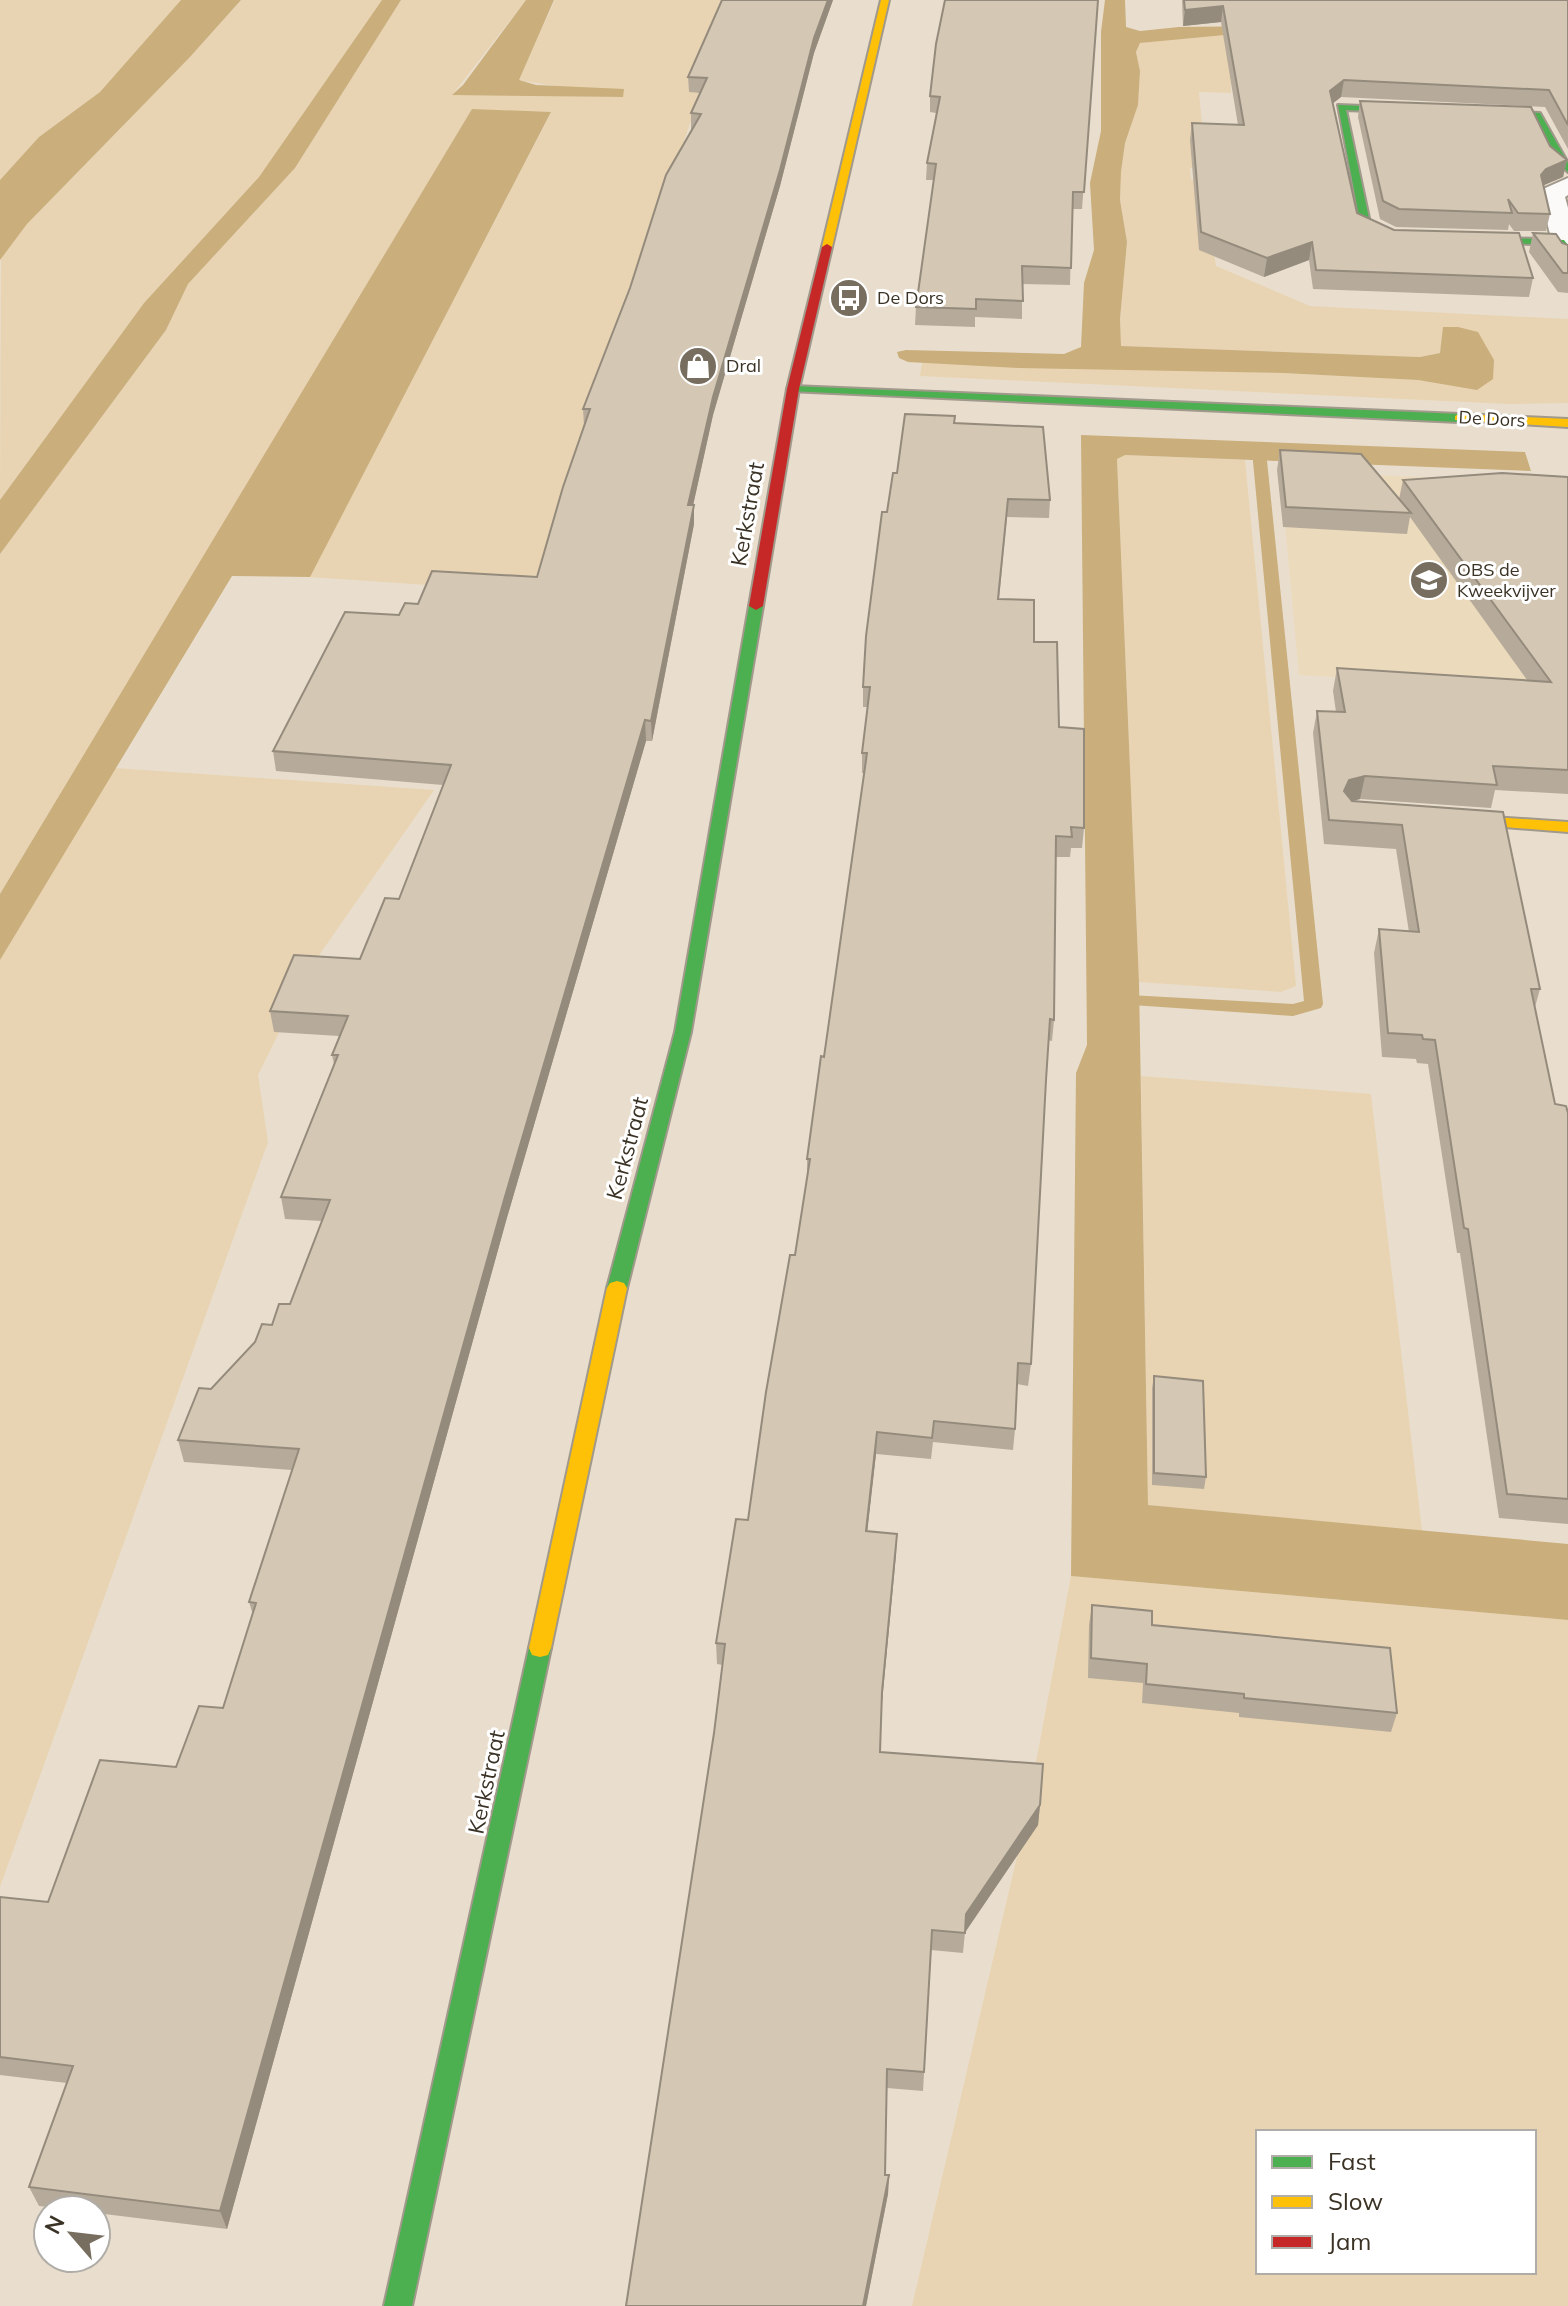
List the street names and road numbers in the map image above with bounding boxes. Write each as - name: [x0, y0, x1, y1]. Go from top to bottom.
- street label: De Dors: [1458, 405, 1526, 432]
- street label: Kerkstraat: [724, 459, 770, 568]
- street label: Kerkstraat: [600, 1093, 654, 1202]
- street label: Kerkstraat: [461, 1727, 511, 1836]

